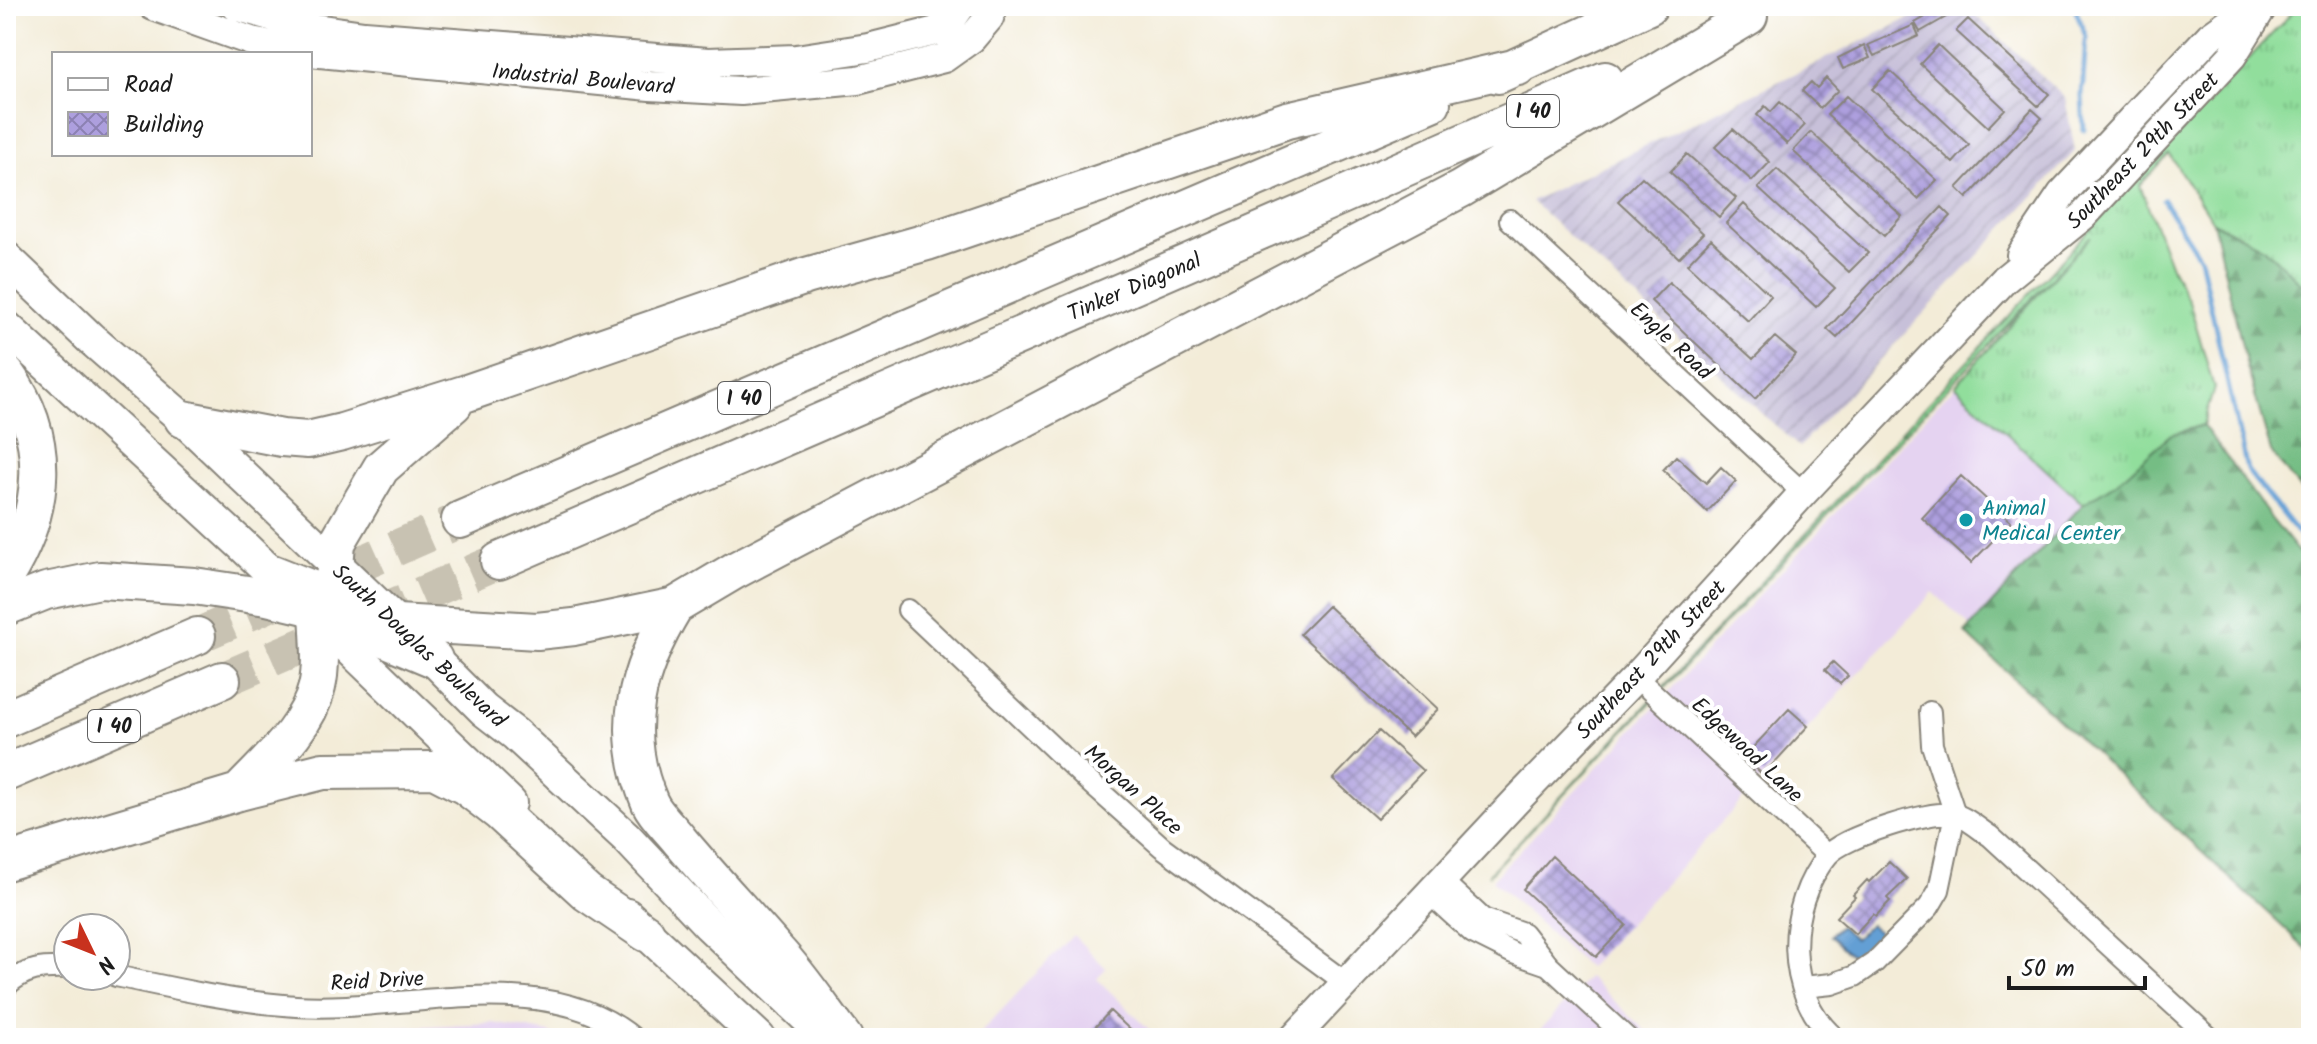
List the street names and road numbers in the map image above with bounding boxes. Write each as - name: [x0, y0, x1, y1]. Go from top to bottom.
- street label: Industrial Boulevard: [490, 55, 676, 106]
- street label: Southeast 29th Street: [2059, 64, 2229, 239]
- road number: I 40: [1507, 95, 1559, 127]
- street label: Tinker Diagonal: [1062, 244, 1208, 332]
- street label: Engle Road: [1621, 294, 1721, 391]
- road number: I 40: [718, 382, 770, 414]
- street label: South Douglas Boulevard: [323, 556, 514, 738]
- street label: Southeast 29th Street: [1568, 572, 1736, 749]
- street label: Edgewood Lane: [1682, 689, 1810, 812]
- road number: I 40: [88, 710, 140, 742]
- street label: Morgan Place: [1075, 737, 1190, 845]
- street label: Reid Drive: [329, 963, 425, 1002]

